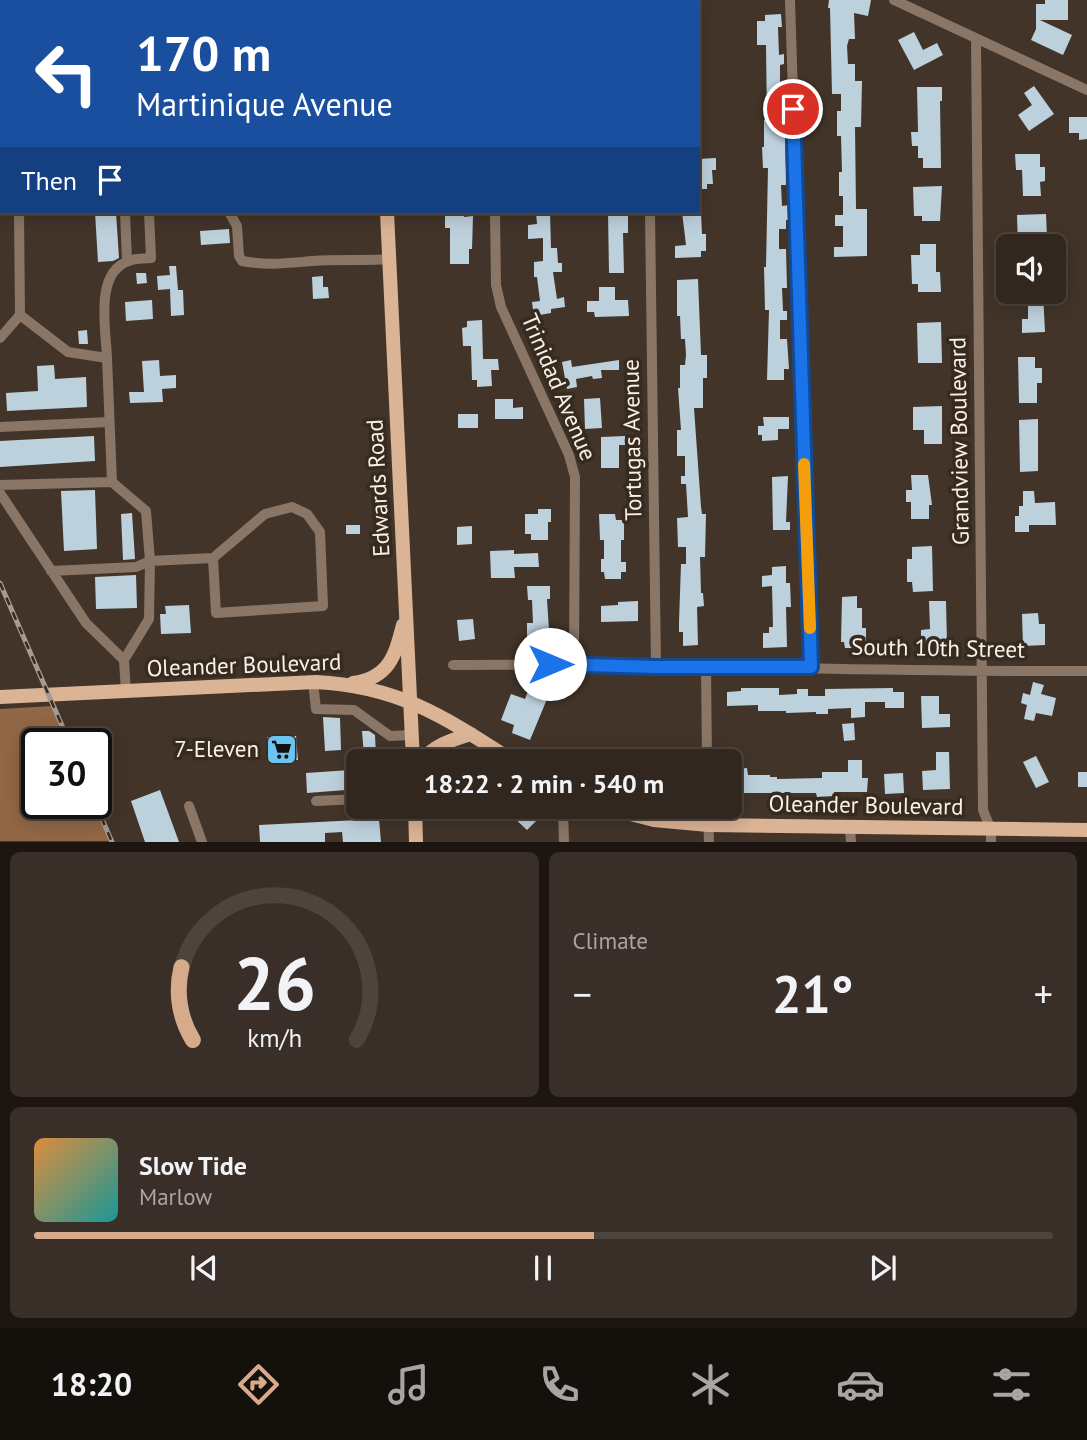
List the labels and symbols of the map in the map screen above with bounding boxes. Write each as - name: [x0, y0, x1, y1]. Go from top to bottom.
- pin: [763, 79, 823, 139]
- street label: Trinidad Avenue: [516, 309, 603, 464]
- street label: Grandview Boulevard: [942, 337, 975, 545]
- street label: Tortugas Avenue: [616, 359, 647, 521]
- street label: Edwards Road: [359, 418, 396, 558]
- position arrow: [513, 627, 587, 701]
- street label: South 10th Street: [851, 631, 1025, 664]
- street label: Oleander Boulevard: [146, 647, 342, 682]
- speed limit sign: 30: [21, 728, 112, 819]
- supermarket icon: 7-Eleven: [265, 732, 299, 766]
- place label: 7-Eleven: [174, 734, 259, 763]
- street label: Oleander Boulevard: [768, 788, 964, 821]

